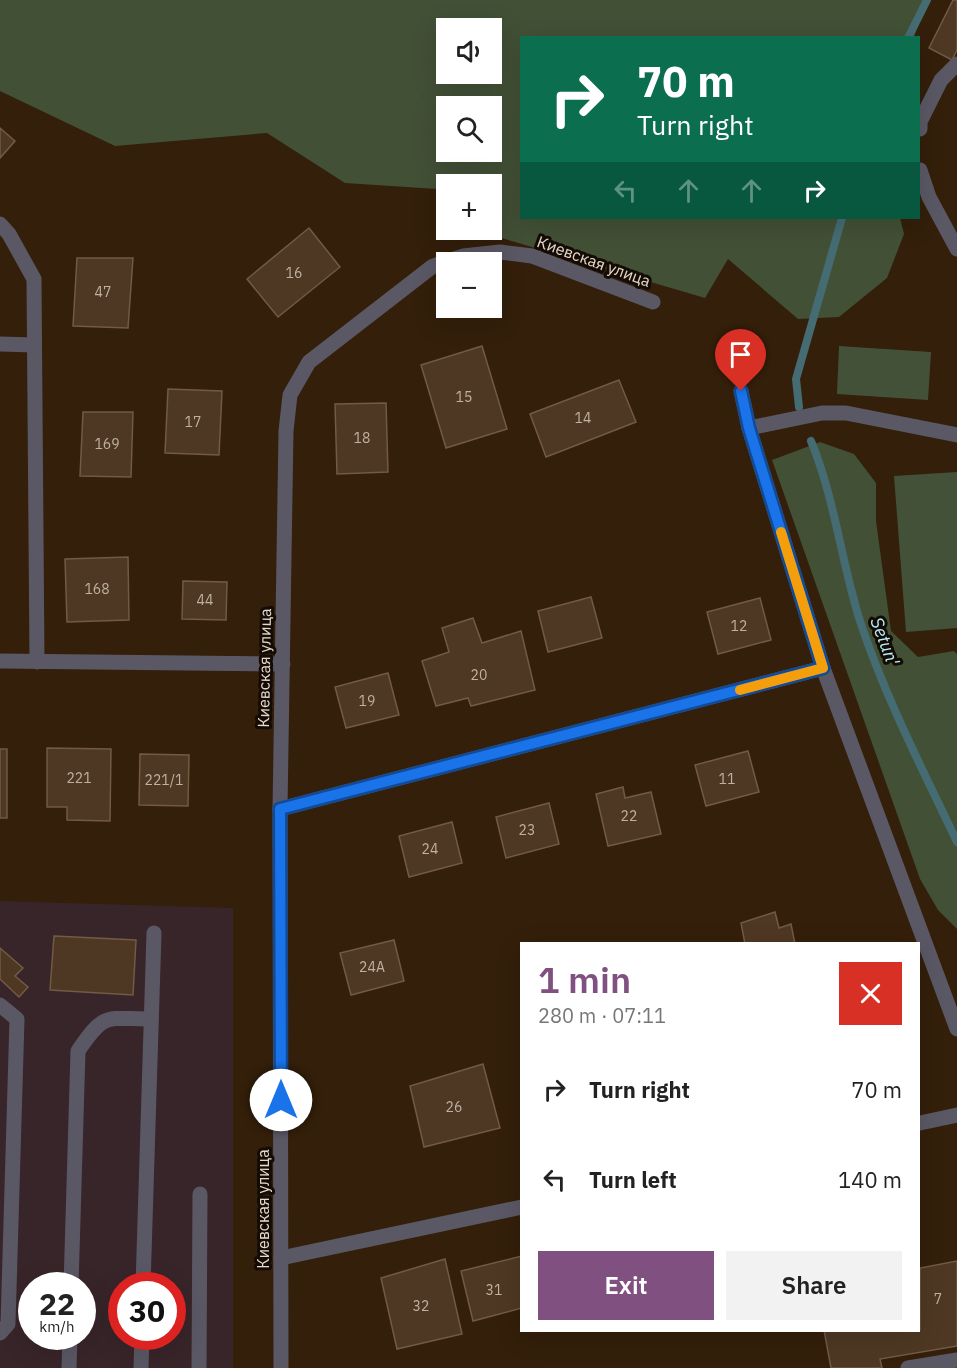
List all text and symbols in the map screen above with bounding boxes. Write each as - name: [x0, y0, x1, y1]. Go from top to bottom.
- map controls: [436, 18, 502, 318]
- button: sound: [436, 18, 502, 84]
- text: 70 m: [637, 54, 735, 109]
- icon: right: [538, 60, 616, 138]
- button: search: [436, 96, 502, 162]
- text: Turn right: [637, 107, 754, 142]
- button: +: [436, 174, 502, 240]
- icon: left: [609, 174, 642, 207]
- icon: ahead: [672, 174, 705, 207]
- icon: ahead: [735, 174, 768, 207]
- icon: right: [798, 174, 831, 207]
- street label: Киевская улица: [534, 231, 654, 291]
- button: −: [436, 252, 502, 318]
- house number: 16: [286, 264, 302, 282]
- house number: 47: [95, 283, 111, 301]
- pin: [715, 329, 766, 391]
- icon: arrive: [724, 338, 757, 371]
- house number: 15: [456, 388, 472, 406]
- house number: 14: [575, 409, 591, 427]
- house number: 17: [185, 413, 201, 431]
- house number: 18: [354, 429, 370, 447]
- house number: 169: [94, 435, 120, 453]
- house number: 168: [84, 580, 110, 598]
- house number: 44: [197, 591, 213, 609]
- street label: Киевская улица: [253, 608, 275, 728]
- water label: Setun': [865, 614, 905, 669]
- house number: 12: [731, 617, 747, 635]
- house number: 20: [471, 666, 487, 684]
- house number: 19: [359, 692, 375, 710]
- house number: 221: [66, 769, 92, 787]
- house number: 11: [719, 770, 735, 788]
- house number: 221/1: [145, 771, 183, 789]
- house number: 22: [621, 807, 637, 825]
- house number: 23: [519, 821, 535, 839]
- house number: 24: [422, 840, 438, 858]
- text: 1 min: [538, 956, 631, 1003]
- house number: 24А: [359, 958, 385, 976]
- button: close: [839, 962, 902, 1025]
- text: 280 m · 07:11: [538, 1002, 666, 1029]
- position arrow: [249, 1068, 313, 1132]
- icon: right: [538, 1073, 571, 1106]
- text: Turn right: [589, 1075, 690, 1104]
- text: 70 m: [851, 1075, 902, 1104]
- house number: 26: [446, 1098, 462, 1116]
- street label: Киевская улица: [253, 1149, 273, 1269]
- icon: left: [538, 1163, 571, 1196]
- text: Turn left: [589, 1165, 677, 1194]
- text: 140 m: [838, 1165, 902, 1194]
- button: Exit: [538, 1251, 714, 1320]
- button: Share: [726, 1251, 902, 1320]
- speed limit sign: 30: [108, 1272, 186, 1350]
- house number: 31: [486, 1281, 502, 1299]
- text: 22: [39, 1284, 75, 1323]
- house number: 7: [934, 1290, 942, 1308]
- house number: 32: [413, 1297, 429, 1315]
- text: km/h: [39, 1317, 75, 1336]

